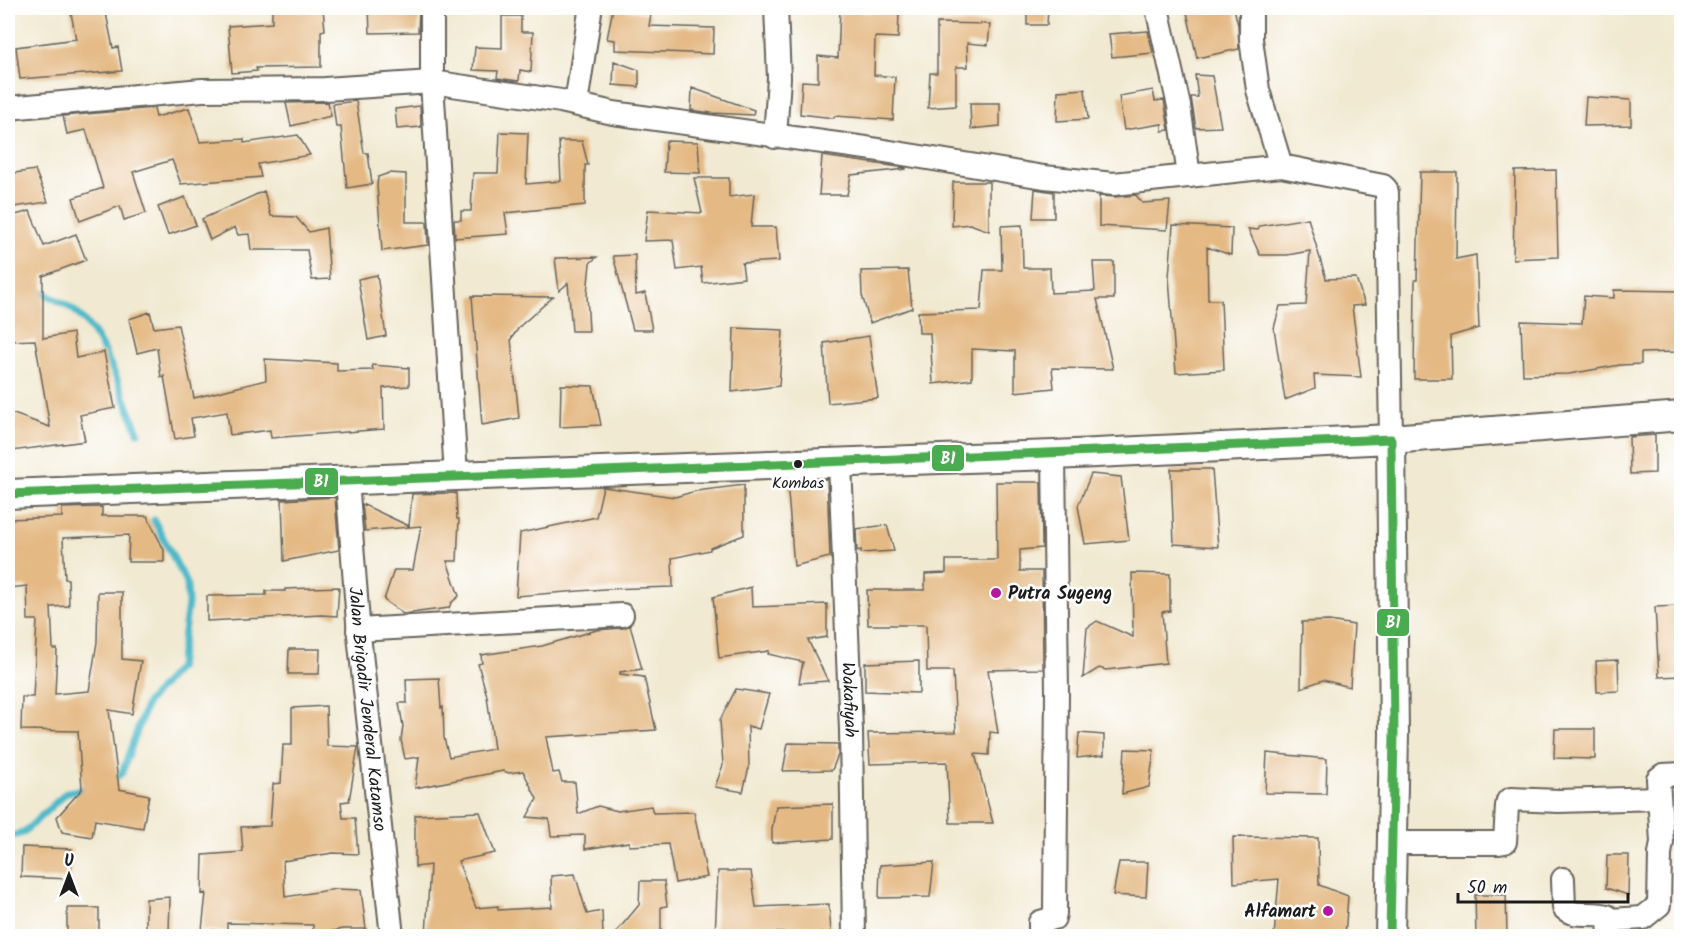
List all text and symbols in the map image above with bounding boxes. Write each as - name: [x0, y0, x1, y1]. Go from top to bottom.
- line badge: B1: [931, 444, 965, 472]
- text: B1: [941, 447, 956, 472]
- marker: Kombas: [792, 458, 804, 470]
- line badge: B1: [304, 467, 339, 496]
- text: B1: [314, 470, 329, 495]
- place label: Kombas: [772, 471, 824, 496]
- place label: Putra Sugeng: [1008, 580, 1112, 609]
- street label: Jalan Brigadir Jenderal Katamso: [339, 586, 393, 833]
- marker: Putra Sugeng: [989, 586, 1003, 600]
- line badge: B1: [1376, 608, 1410, 637]
- text: B1: [1386, 611, 1401, 636]
- street label: Wakafiyah: [832, 662, 864, 738]
- north arrow: [39, 845, 99, 905]
- text: U: [64, 849, 74, 874]
- scale bar: [1458, 866, 1628, 904]
- text: 50 m: [1467, 874, 1507, 903]
- place label: Alfamart: [1244, 898, 1317, 927]
- marker: Alfamart: [1321, 904, 1335, 918]

